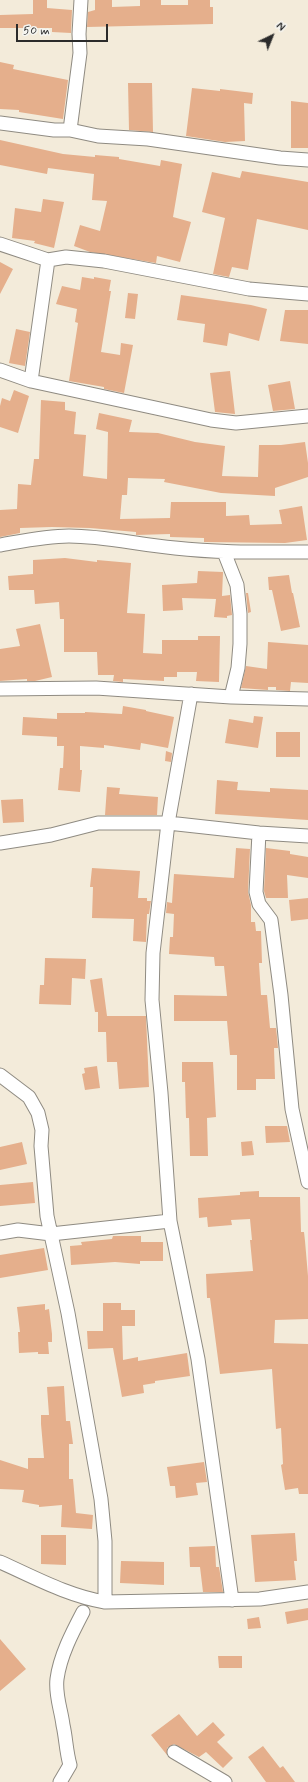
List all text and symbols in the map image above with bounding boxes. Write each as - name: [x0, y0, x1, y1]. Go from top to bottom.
- scale bar: [18, 16, 110, 42]
- north arrow: [252, 16, 292, 56]
- text: N: [273, 20, 288, 35]
- text: 50 m: [23, 23, 50, 39]

